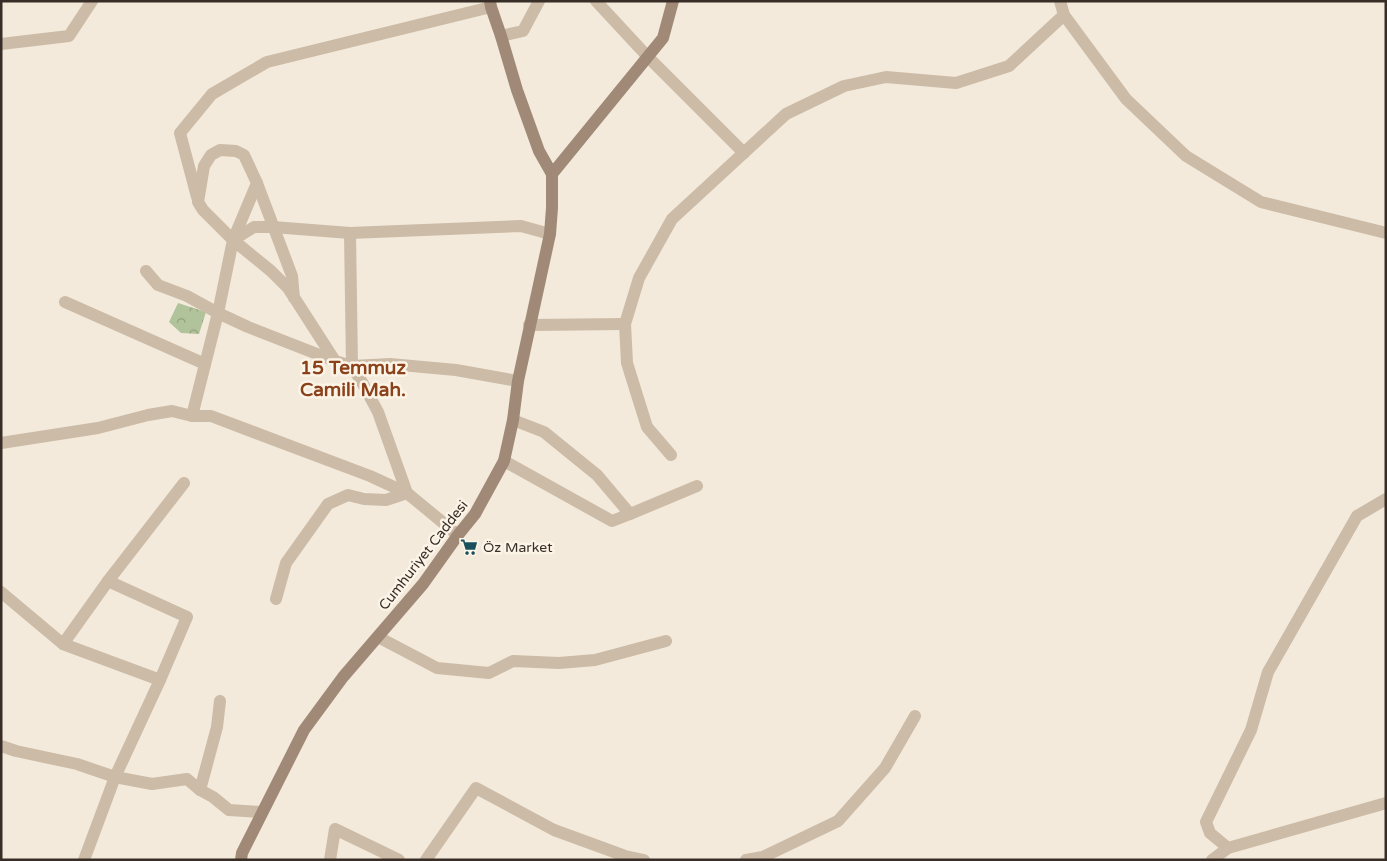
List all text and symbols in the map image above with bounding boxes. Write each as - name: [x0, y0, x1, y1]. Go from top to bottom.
- district label: 15 Temmuz Camili Mah.: [300, 357, 406, 401]
- street label: Cumhuriyet Caddesi: [375, 497, 472, 614]
- supermarket icon: Öz Market: [459, 537, 479, 557]
- place label: Öz Market: [483, 539, 553, 556]

